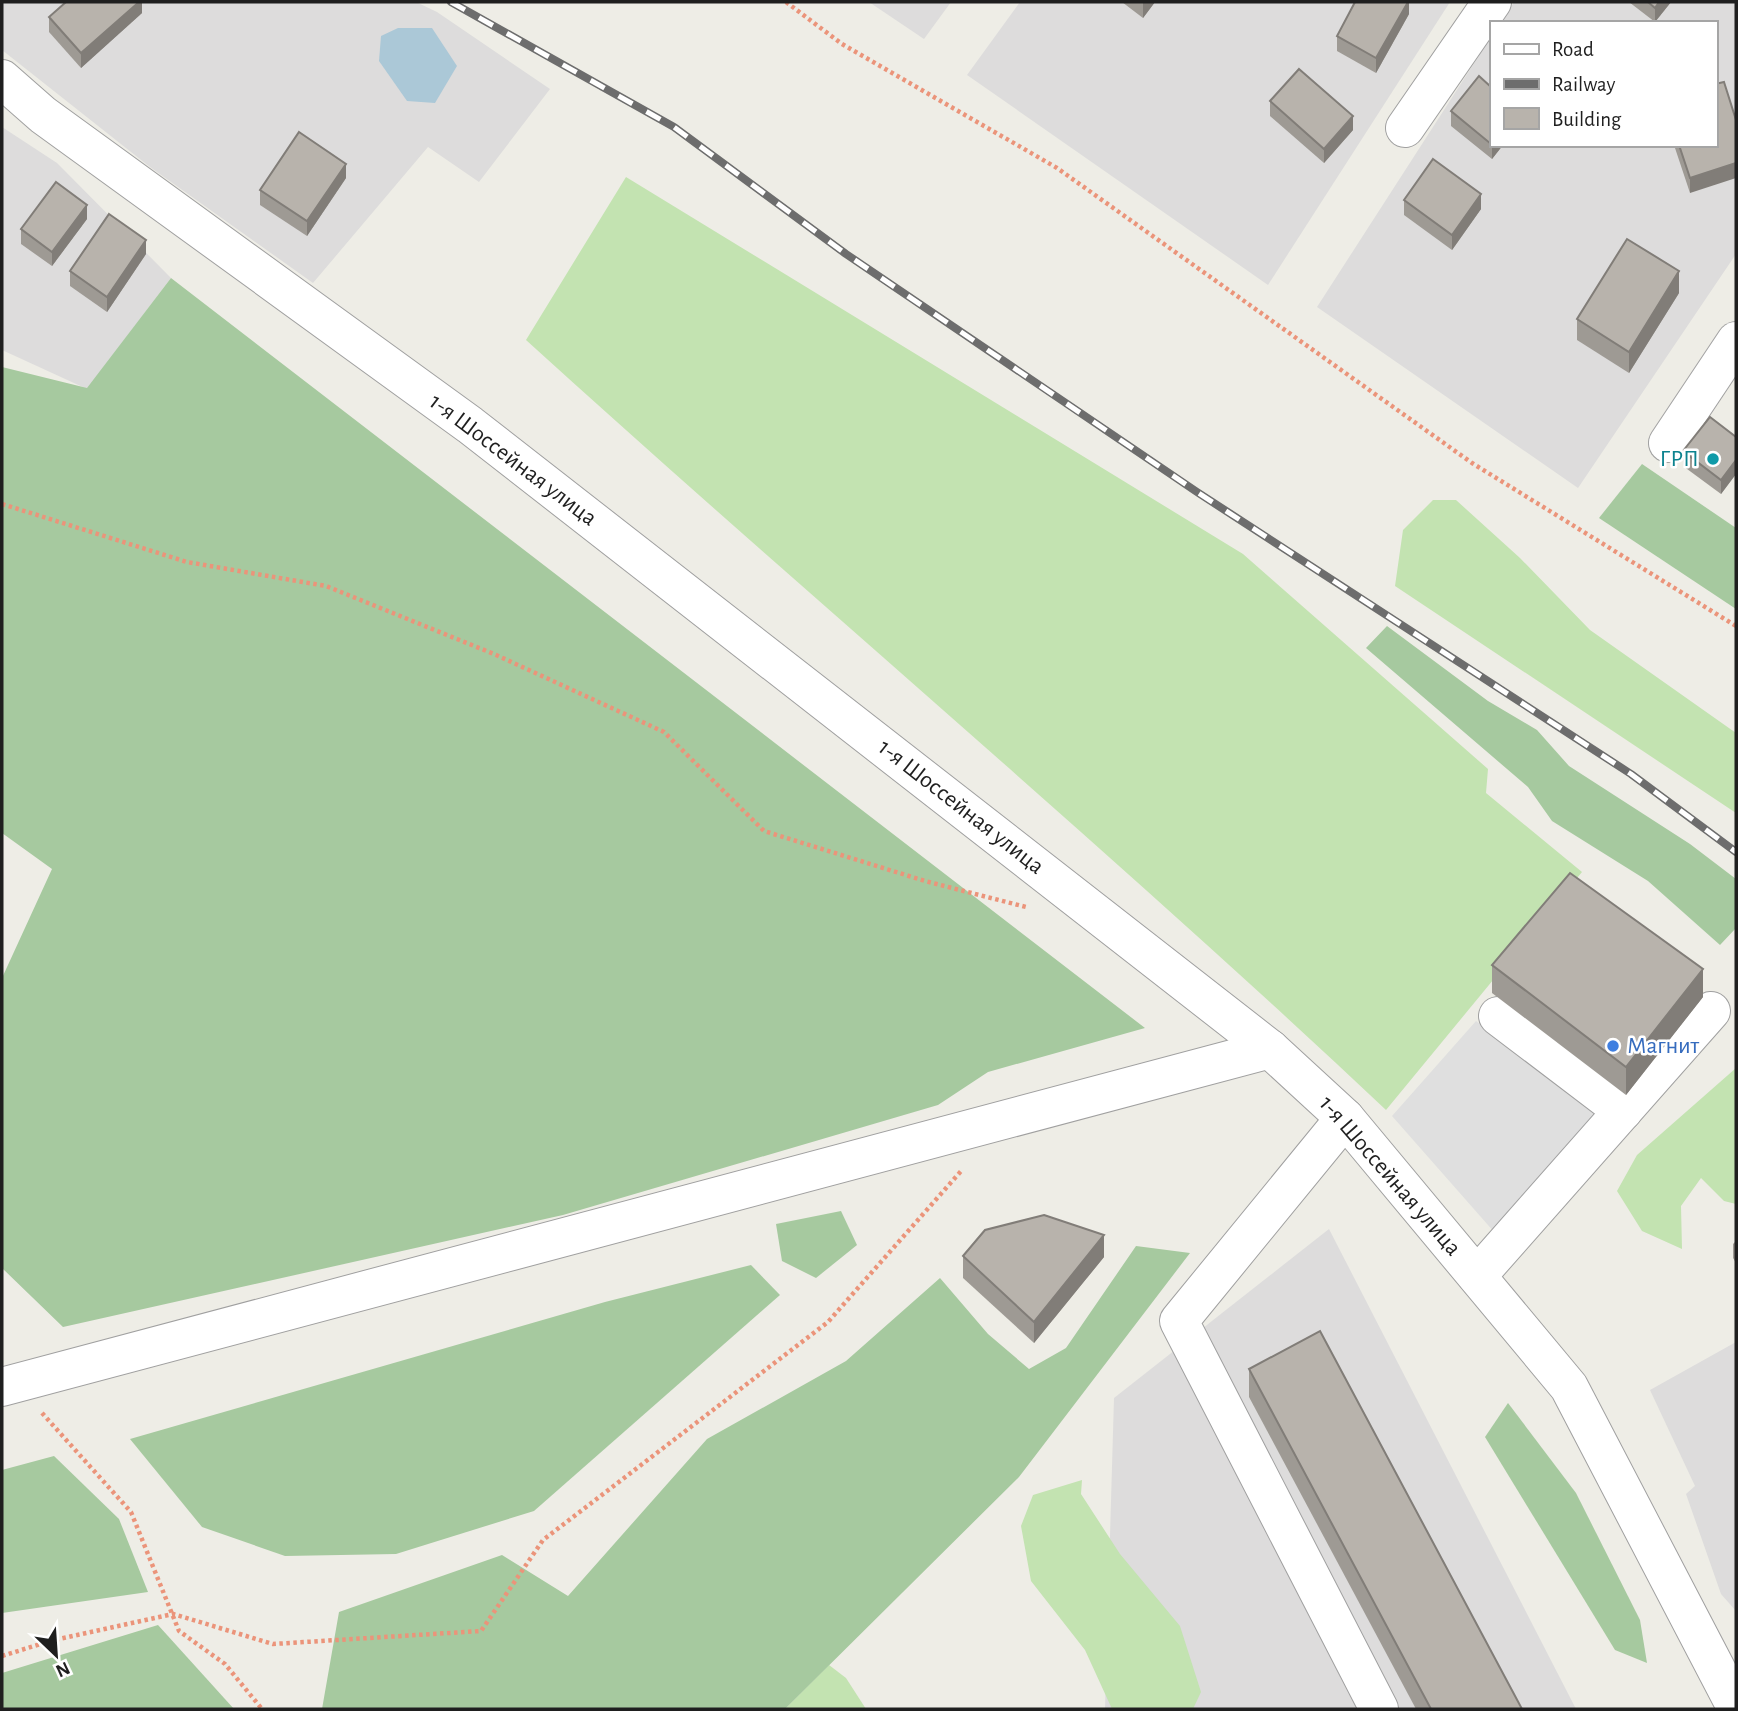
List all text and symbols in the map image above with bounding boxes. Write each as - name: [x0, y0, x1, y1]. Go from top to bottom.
- legend: [1490, 21, 1717, 147]
- text: Road: [1552, 39, 1594, 60]
- text: Railway: [1552, 74, 1615, 95]
- text: Building: [1552, 109, 1622, 130]
- street label: 1-я Шоссейная улица: [425, 389, 601, 531]
- place label: ГРП: [1659, 447, 1699, 471]
- marker: ГРП: [1705, 451, 1721, 467]
- street label: 1-я Шоссейная улица: [874, 735, 1048, 879]
- place label: Магнит: [1627, 1034, 1699, 1058]
- marker: Магнит: [1605, 1038, 1621, 1054]
- street label: 1-я Шоссейная улица: [1314, 1092, 1466, 1260]
- north arrow: [21, 1620, 91, 1690]
- text: N: [53, 1658, 73, 1680]

